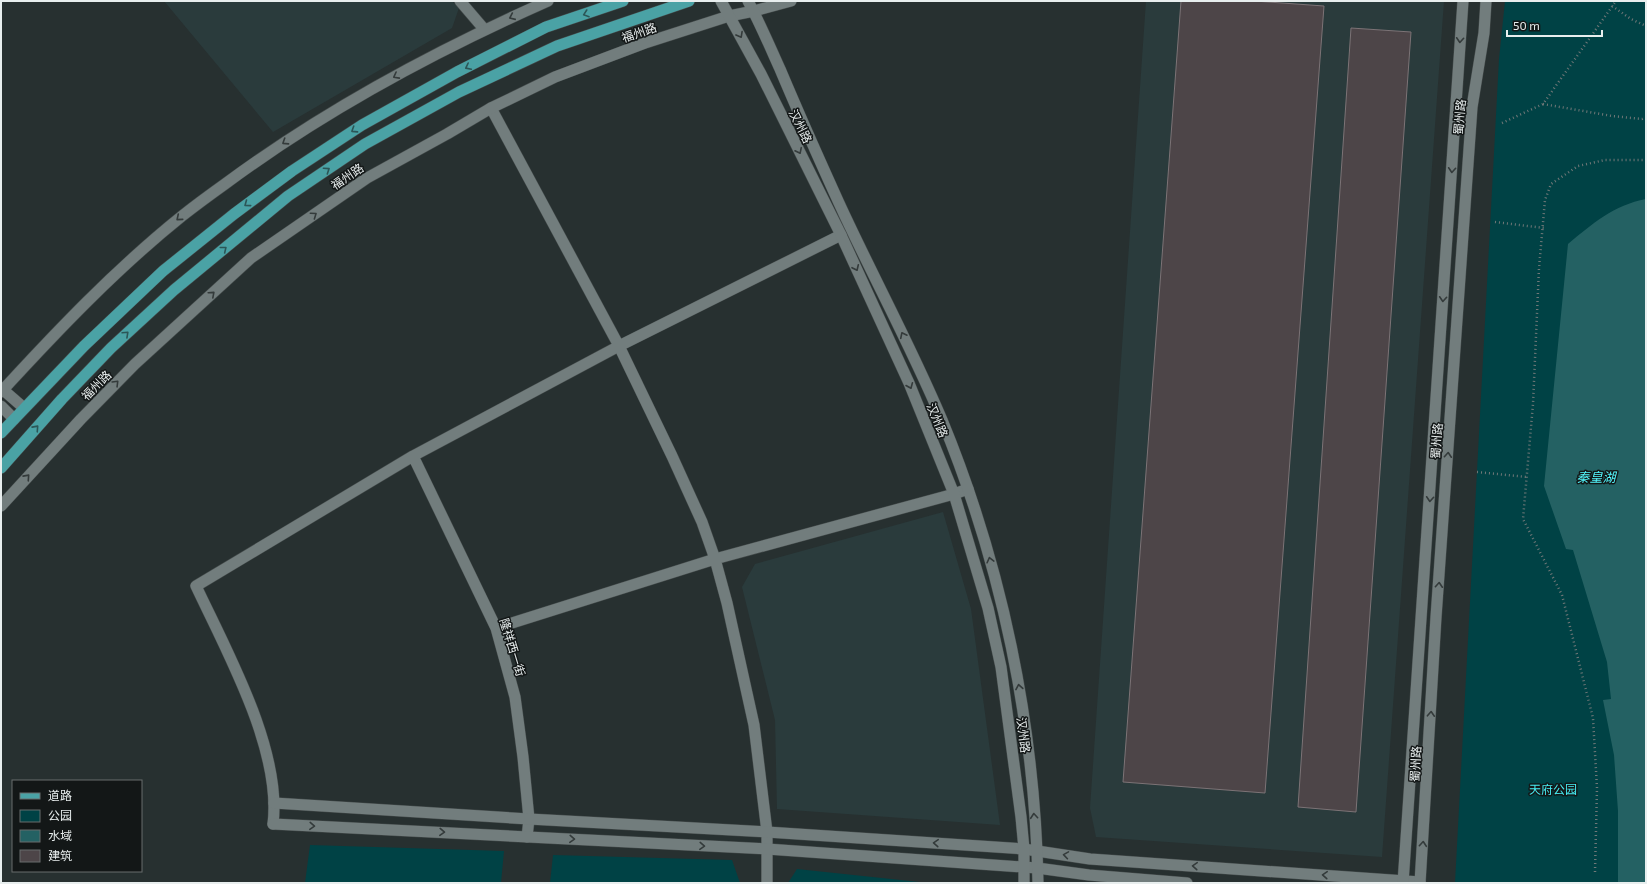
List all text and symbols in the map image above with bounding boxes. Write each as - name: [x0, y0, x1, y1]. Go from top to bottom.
- one-way arrow: [583, 9, 590, 17]
- one-way arrow: [509, 12, 516, 20]
- scale bar: [1507, 12, 1602, 38]
- text: 50 m: [1513, 18, 1540, 32]
- street label: 福州路: [620, 20, 658, 44]
- one-way arrow: [735, 31, 742, 38]
- one-way arrow: [1456, 37, 1465, 43]
- one-way arrow: [464, 62, 472, 70]
- one-way arrow: [393, 71, 400, 79]
- street label: 蜀州路: [1450, 98, 1468, 136]
- street label: 汉州路: [787, 107, 815, 145]
- one-way arrow: [351, 125, 358, 133]
- one-way arrow: [282, 137, 289, 144]
- one-way arrow: [794, 147, 802, 154]
- street label: 福州路: [328, 160, 366, 192]
- one-way arrow: [323, 167, 330, 175]
- one-way arrow: [1448, 167, 1456, 173]
- one-way arrow: [245, 199, 252, 206]
- one-way arrow: [310, 212, 317, 219]
- one-way arrow: [177, 214, 184, 221]
- one-way arrow: [219, 246, 226, 253]
- one-way arrow: [851, 264, 859, 271]
- one-way arrow: [207, 292, 214, 299]
- one-way arrow: [1439, 296, 1448, 302]
- one-way arrow: [121, 332, 129, 339]
- one-way arrow: [900, 332, 907, 340]
- street label: 福州路: [78, 367, 114, 403]
- one-way arrow: [111, 380, 119, 388]
- one-way arrow: [905, 382, 913, 389]
- street label: 汉州路: [925, 401, 951, 439]
- street label: 蜀州路: [1428, 423, 1444, 459]
- one-way arrow: [32, 425, 39, 433]
- one-way arrow: [1443, 452, 1452, 458]
- water label: 秦皇湖: [1576, 469, 1617, 485]
- one-way arrow: [23, 474, 30, 482]
- one-way arrow: [1426, 496, 1434, 502]
- one-way arrow: [986, 557, 995, 564]
- one-way arrow: [1434, 582, 1443, 588]
- street label: 隆祥西一街: [498, 616, 528, 678]
- one-way arrow: [1015, 684, 1024, 690]
- one-way arrow: [1426, 711, 1435, 717]
- street label: 汉州路: [1015, 716, 1033, 754]
- street label: 蜀州路: [1407, 746, 1423, 782]
- legend: [12, 780, 142, 872]
- park label: 天府公园: [1529, 782, 1577, 796]
- text: 道路: [48, 788, 72, 802]
- text: 公园: [48, 808, 72, 822]
- one-way arrow: [1030, 813, 1039, 819]
- one-way arrow: [309, 821, 315, 830]
- text: 水域: [48, 828, 72, 842]
- one-way arrow: [439, 828, 445, 837]
- one-way arrow: [569, 835, 575, 844]
- one-way arrow: [933, 839, 939, 848]
- one-way arrow: [1418, 841, 1427, 847]
- one-way arrow: [699, 842, 705, 850]
- text: 建筑: [48, 848, 72, 862]
- one-way arrow: [1063, 851, 1069, 860]
- one-way arrow: [1192, 862, 1198, 871]
- one-way arrow: [1322, 871, 1328, 880]

